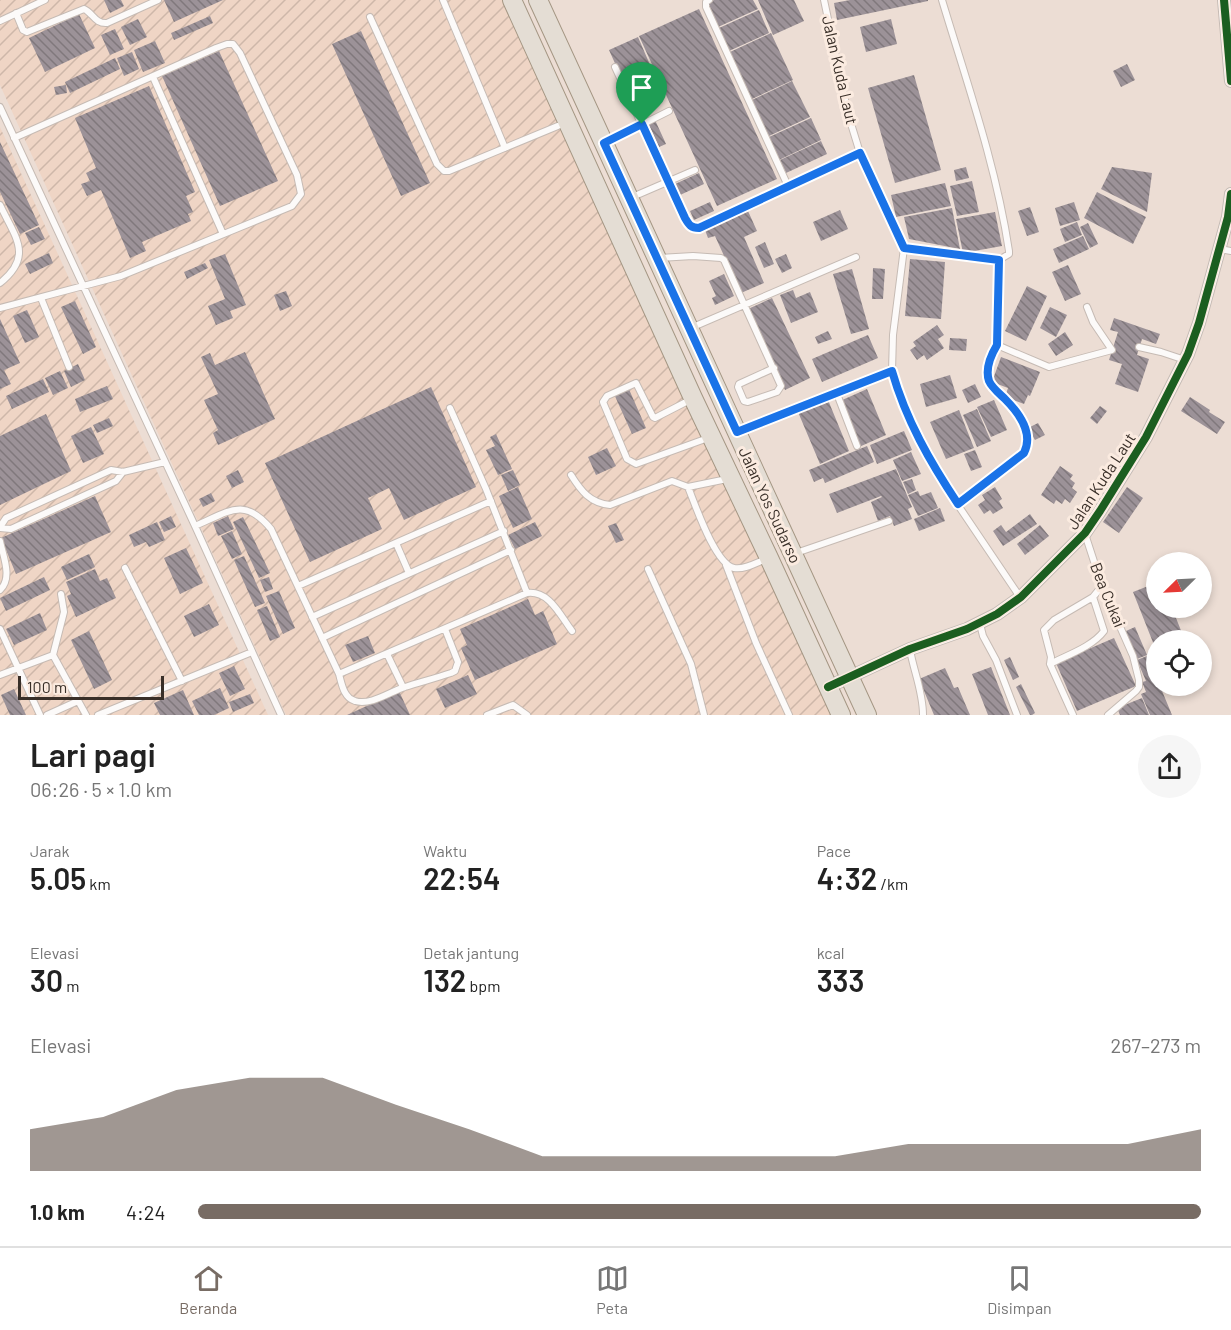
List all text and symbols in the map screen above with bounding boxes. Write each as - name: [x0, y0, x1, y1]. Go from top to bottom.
- street label: Jalan Kuda Laut: [819, 14, 862, 126]
- pin: [616, 62, 667, 124]
- icon: arrive: [625, 71, 658, 104]
- street label: Jalan Kuda Laut: [1062, 429, 1139, 533]
- street label: Jalan Yos Sudarso: [735, 444, 806, 566]
- north arrow: [1146, 552, 1212, 618]
- map controls: [1146, 552, 1212, 696]
- street label: Bea Cukai: [1087, 560, 1130, 630]
- button: locate: [1146, 630, 1212, 696]
- scale bar: [18, 673, 164, 700]
- text: 100 m: [27, 677, 67, 696]
- text: Lari pagi: [30, 734, 156, 774]
- button: share: [1138, 735, 1201, 798]
- text: 06:26 · 5 × 1.0 km: [30, 777, 172, 801]
- text: Jarak: [30, 841, 69, 860]
- text: Waktu: [423, 841, 467, 860]
- text: Pace: [817, 841, 851, 860]
- text: 5.05: [30, 860, 86, 896]
- text: 22:54: [423, 860, 501, 896]
- text: 4:32: [817, 860, 877, 896]
- text: km: [86, 874, 111, 893]
- text: /km: [877, 874, 908, 893]
- text: Elevasi: [30, 943, 79, 962]
- text: Detak jantung: [423, 943, 519, 962]
- text: kcal: [817, 943, 845, 962]
- text: 30: [30, 962, 63, 998]
- text: 132: [423, 962, 466, 998]
- text: 333: [817, 962, 864, 998]
- text: m: [63, 976, 79, 995]
- text: bpm: [466, 976, 500, 995]
- text: Elevasi: [30, 1033, 91, 1057]
- text: 267–273 m: [1111, 1033, 1201, 1057]
- text: 1.0 km: [30, 1200, 85, 1224]
- text: 4:24: [126, 1200, 166, 1224]
- tab: Beranda: [179, 1262, 237, 1317]
- tab: Peta: [596, 1262, 629, 1317]
- tab: Disimpan: [987, 1262, 1052, 1317]

